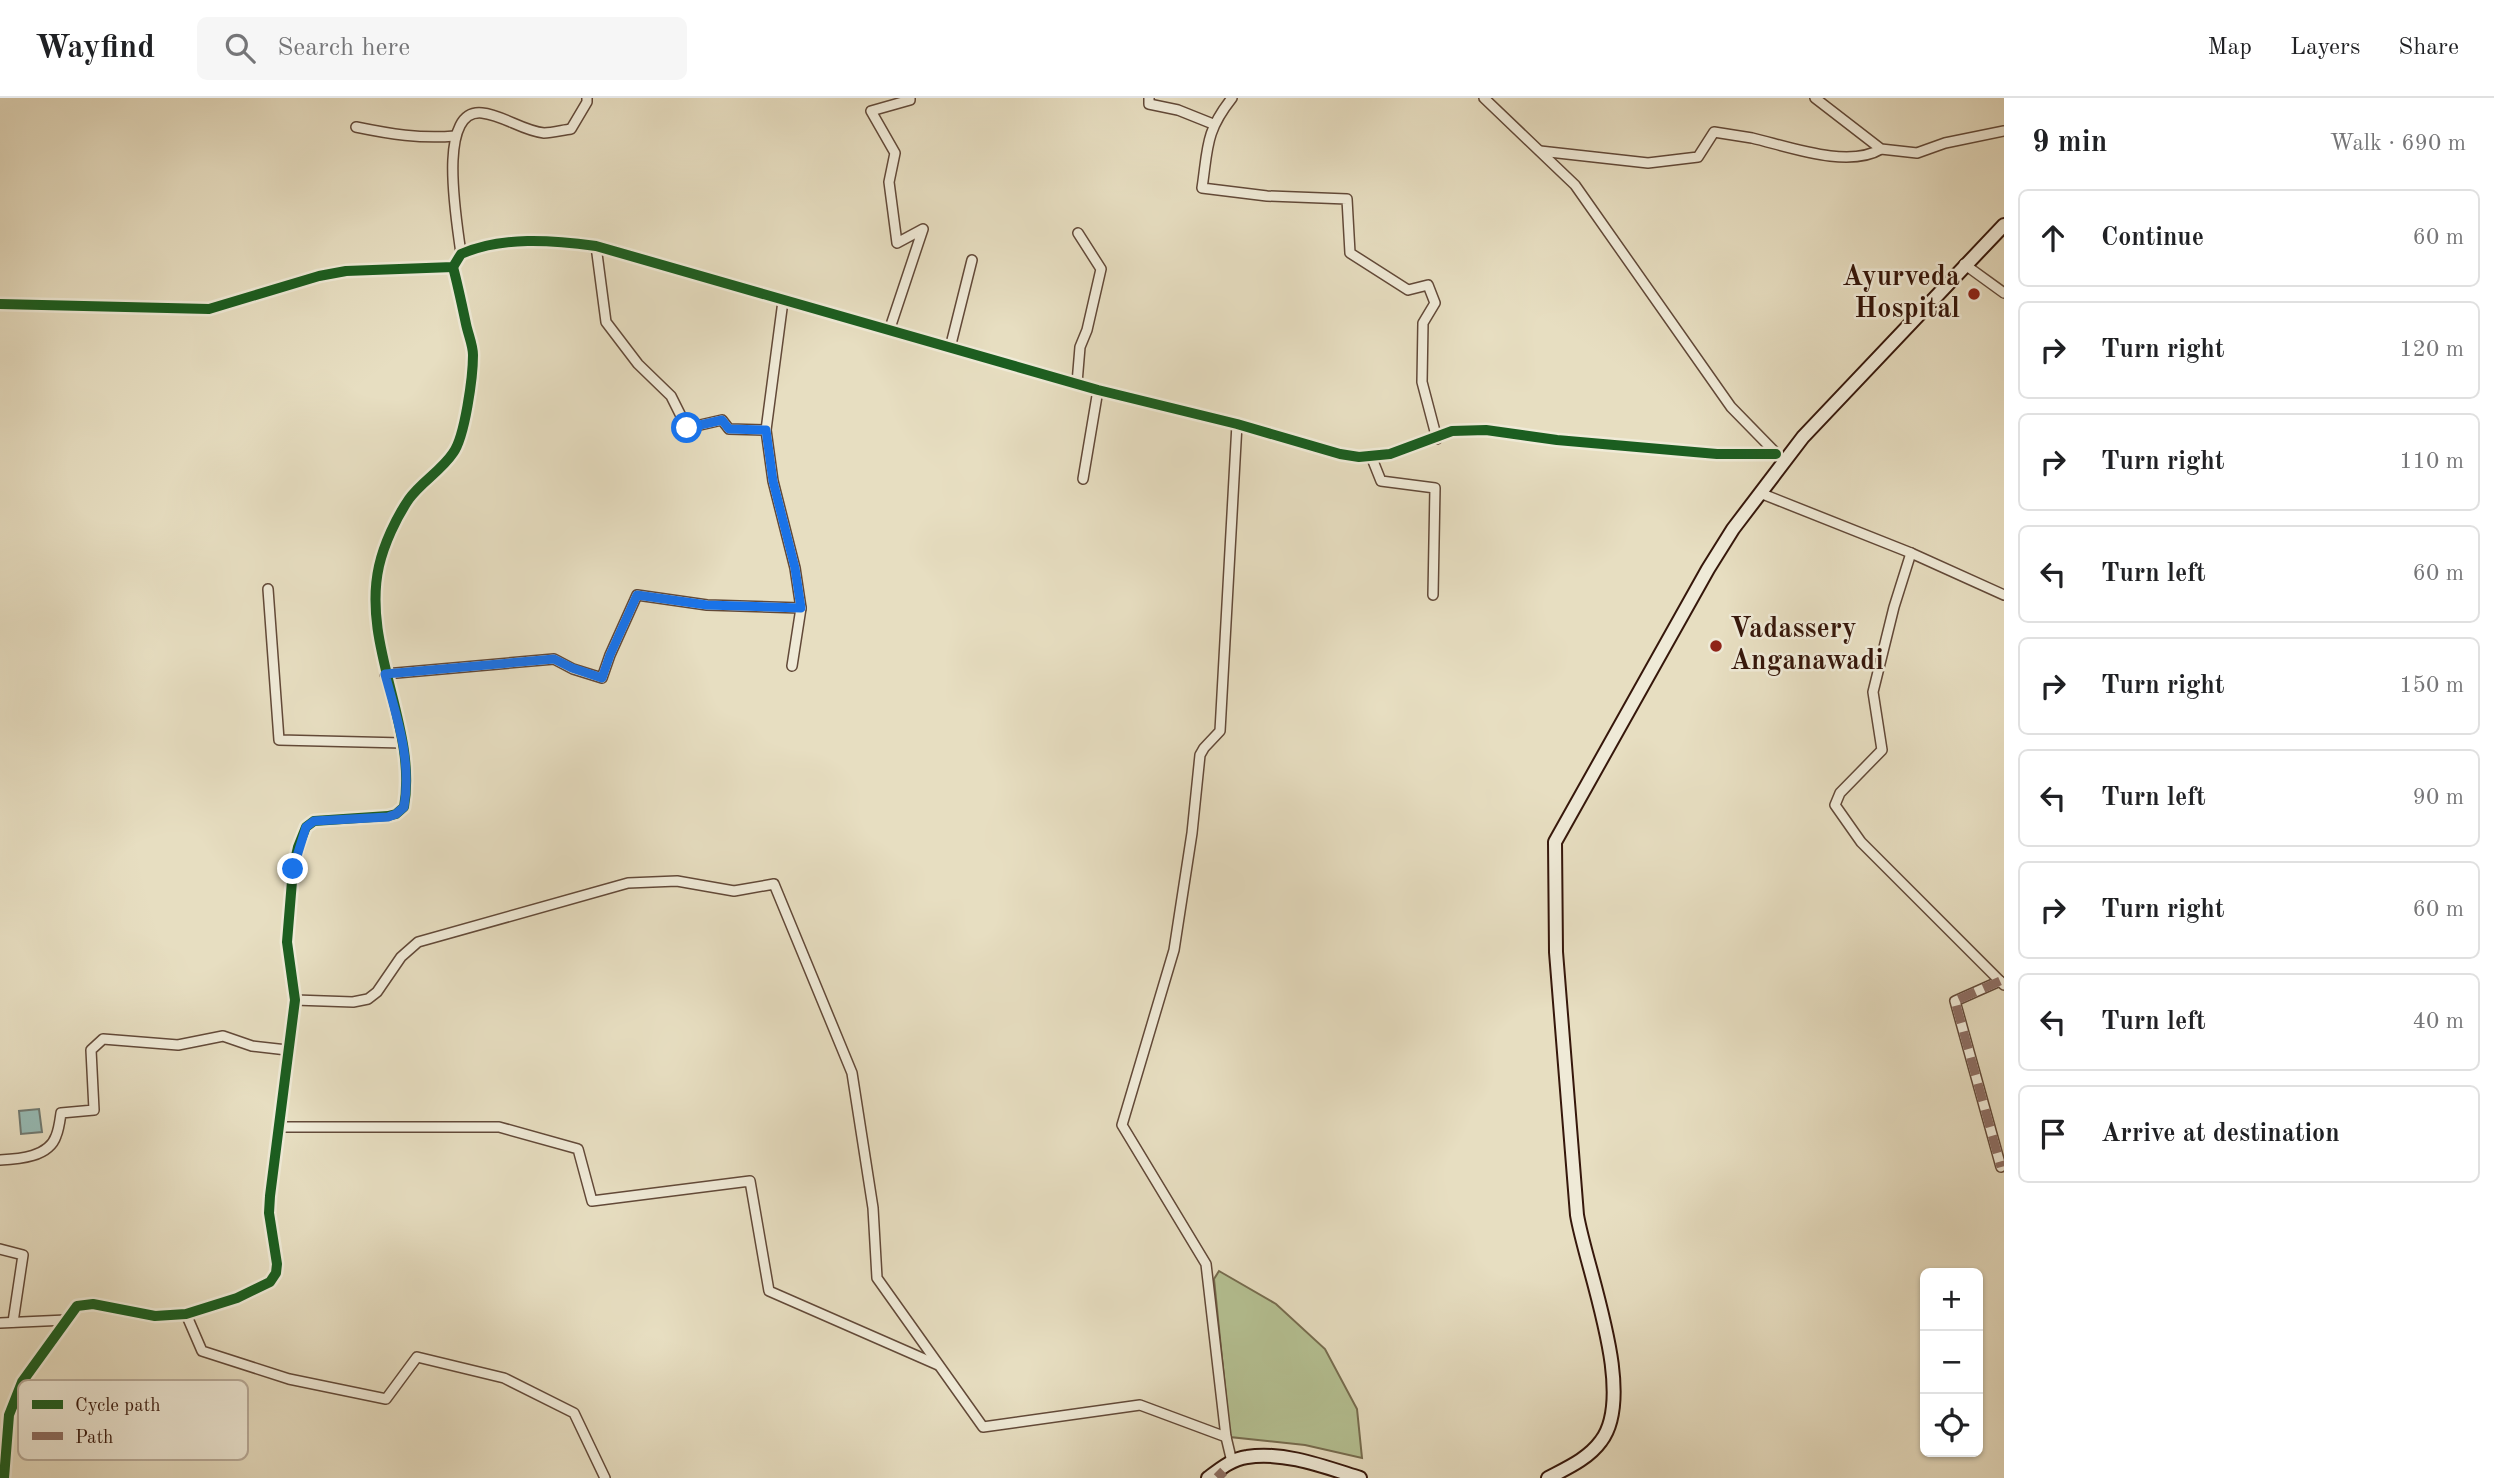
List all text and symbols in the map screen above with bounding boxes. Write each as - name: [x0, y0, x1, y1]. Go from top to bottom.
- search box: [197, 17, 687, 80]
- icon: search: [221, 29, 259, 67]
- text: Wayfind: [35, 32, 155, 65]
- text: Search here: [277, 35, 410, 61]
- text: Map: [2208, 36, 2252, 60]
- text: Layers: [2290, 36, 2360, 60]
- text: Share: [2398, 36, 2459, 60]
- text: 9 min: [2032, 128, 2107, 158]
- text: Walk · 690 m: [2330, 132, 2466, 155]
- icon: ahead: [2034, 219, 2072, 257]
- text: Continue: [2101, 225, 2204, 251]
- text: 60 m: [2413, 226, 2464, 249]
- place label: Ayurveda Hospital: [1842, 264, 1960, 324]
- marker: Ayurveda Hospital: [1966, 286, 1982, 302]
- icon: right: [2034, 331, 2072, 369]
- text: Turn right: [2101, 337, 2224, 363]
- text: 120 m: [2399, 338, 2464, 361]
- route start: [671, 412, 702, 443]
- icon: right: [2034, 443, 2072, 481]
- text: Turn right: [2101, 449, 2224, 475]
- text: 110 m: [2399, 450, 2464, 473]
- icon: left: [2034, 555, 2072, 593]
- text: Turn left: [2101, 561, 2206, 587]
- text: 60 m: [2413, 562, 2464, 585]
- place label: Vadassery Anganawadi: [1730, 616, 1884, 676]
- marker: Vadassery Anganawadi: [1708, 638, 1724, 654]
- icon: right: [2034, 667, 2072, 705]
- text: Turn right: [2101, 673, 2224, 699]
- text: 150 m: [2399, 674, 2464, 697]
- icon: left: [2034, 779, 2072, 817]
- text: Turn left: [2101, 785, 2206, 811]
- text: 90 m: [2413, 786, 2464, 809]
- route end: [277, 853, 308, 884]
- icon: right: [2034, 891, 2072, 929]
- text: Turn right: [2101, 897, 2224, 923]
- text: 60 m: [2413, 898, 2464, 921]
- icon: left: [2034, 1003, 2072, 1041]
- text: Turn left: [2101, 1009, 2206, 1035]
- text: 40 m: [2413, 1010, 2464, 1033]
- icon: arrive: [2034, 1115, 2072, 1153]
- text: Arrive at destination: [2101, 1121, 2340, 1147]
- map controls: [1920, 1268, 1983, 1457]
- button: +: [1920, 1268, 1983, 1331]
- button: −: [1920, 1331, 1983, 1394]
- legend: [18, 1380, 248, 1460]
- button: locate: [1920, 1394, 1983, 1457]
- text: Cycle path: [75, 1397, 161, 1416]
- text: Path: [75, 1429, 113, 1448]

